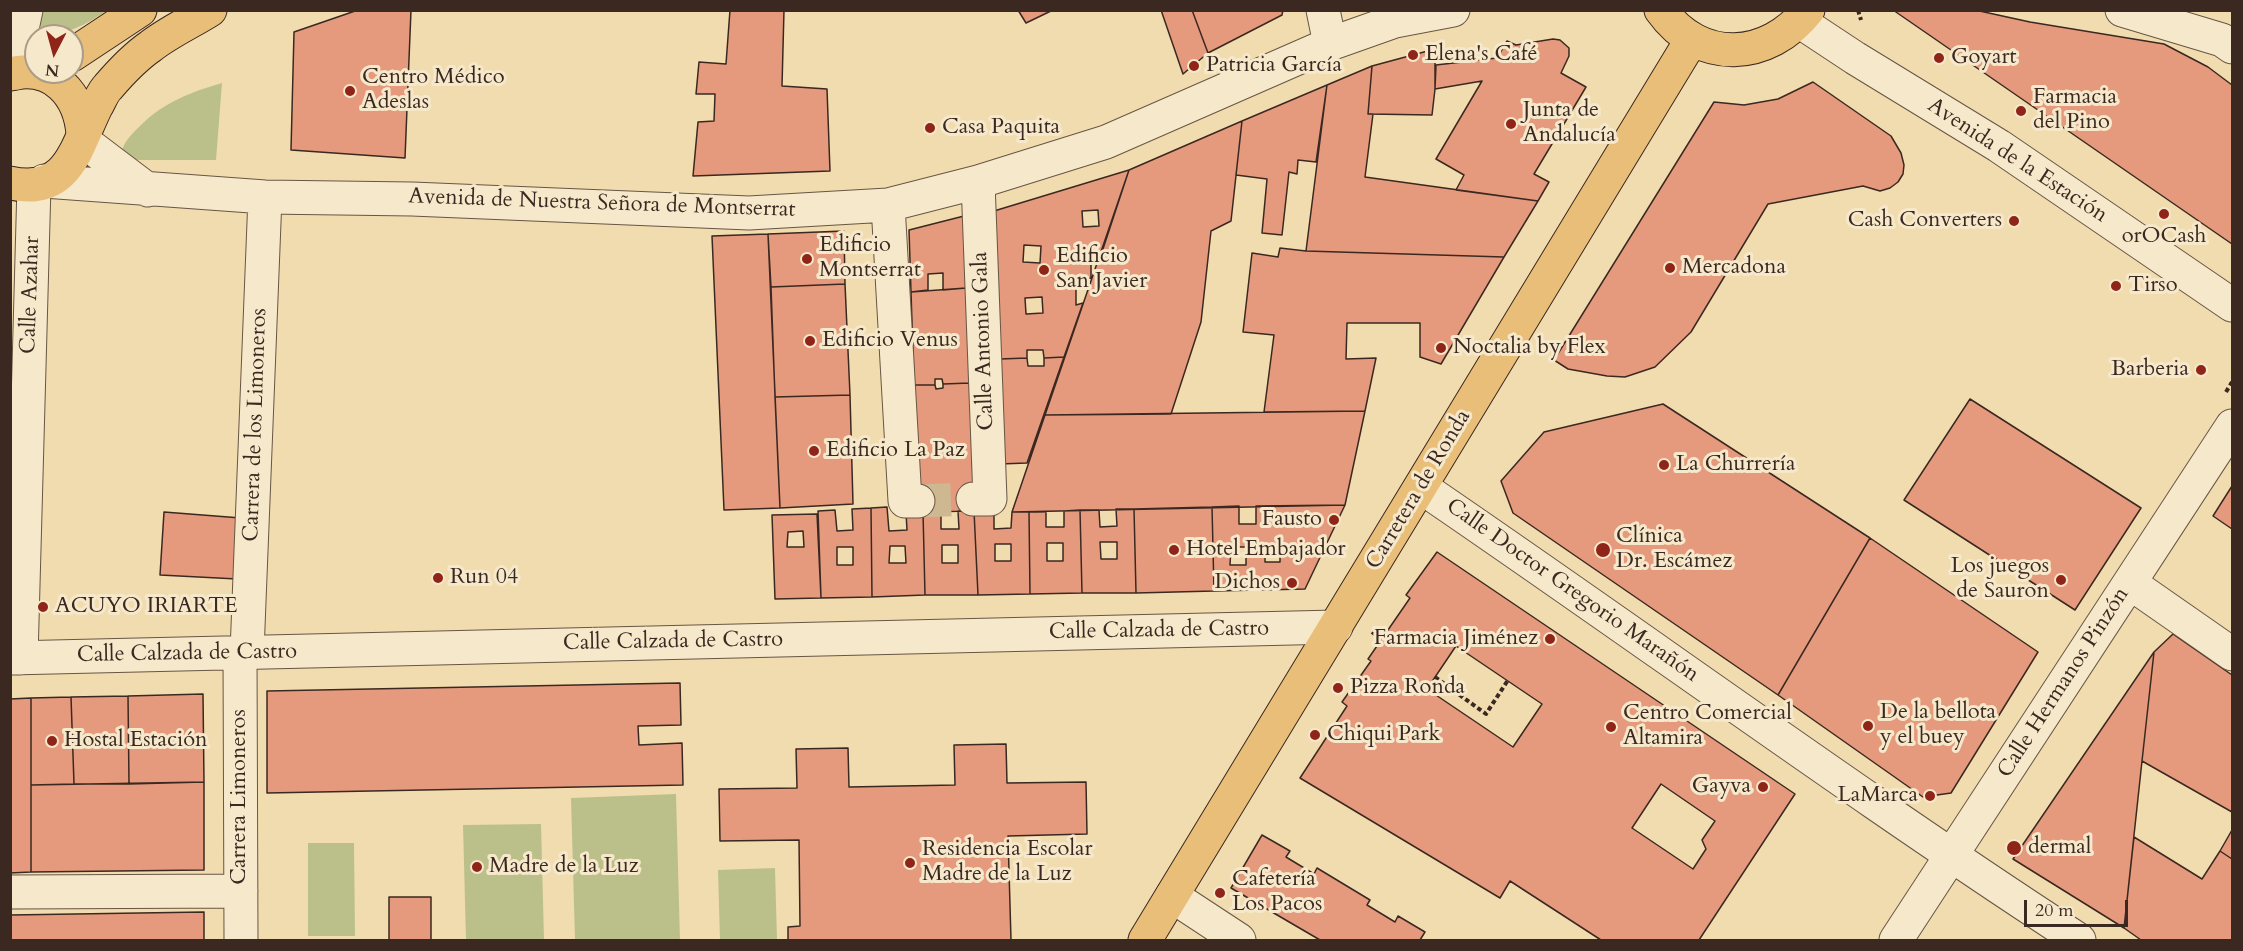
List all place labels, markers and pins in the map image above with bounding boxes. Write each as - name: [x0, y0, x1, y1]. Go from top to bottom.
- place label: Elena's Café: [1425, 42, 1537, 68]
- place label: Goyart: [1951, 45, 2016, 71]
- marker: Elena's Café: [1406, 48, 1420, 62]
- marker: Goyart: [1932, 51, 1946, 65]
- place label: Patricia García: [1206, 53, 1342, 79]
- marker: Patricia García: [1187, 59, 1201, 73]
- place label: Centro Médico Adeslas: [362, 65, 505, 116]
- marker: Centro Médico Adeslas: [343, 84, 357, 98]
- place label: Farmacia del Pino: [2033, 85, 2117, 136]
- place label: Junta de Andalucía: [1523, 98, 1616, 150]
- marker: Farmacia del Pino: [2014, 104, 2028, 118]
- place label: Casa Paquita: [942, 115, 1060, 141]
- marker: Junta de Andalucía: [1504, 117, 1518, 131]
- marker: Casa Paquita: [923, 121, 937, 135]
- marker: orOCash: [2157, 207, 2171, 221]
- place label: Cash Converters: [1848, 208, 2002, 234]
- marker: Cash Converters: [2007, 214, 2021, 228]
- place label: orOCash: [2122, 224, 2206, 250]
- place label: Edificio Montserrat: [819, 233, 921, 284]
- place label: Edificio San Javier: [1056, 244, 1147, 296]
- marker: Edificio Montserrat: [800, 252, 814, 266]
- place label: Mercadona: [1682, 255, 1786, 281]
- marker: Mercadona: [1663, 261, 1677, 275]
- marker: Edificio San Javier: [1037, 263, 1051, 277]
- place label: Tirso: [2128, 273, 2178, 299]
- marker: Tirso: [2109, 279, 2123, 293]
- place label: Edificio Venus: [822, 328, 958, 354]
- marker: Edificio Venus: [803, 334, 817, 348]
- place label: Noctalia by Flex: [1453, 335, 1606, 361]
- marker: Noctalia by Flex: [1434, 341, 1448, 355]
- place label: Barberia: [2111, 357, 2189, 383]
- marker: Barberia: [2194, 363, 2208, 377]
- place label: Edificio La Paz: [826, 438, 965, 464]
- marker: Edificio La Paz: [807, 444, 821, 458]
- place label: La Churrería: [1676, 452, 1795, 478]
- marker: La Churrería: [1657, 458, 1671, 472]
- place label: Fausto: [1262, 507, 1322, 533]
- marker: Fausto: [1327, 513, 1341, 527]
- place label: Clínica Dr. Escámez: [1616, 524, 1732, 576]
- place label: Hotel Embajador: [1186, 537, 1346, 563]
- marker: Clínica Dr. Escámez: [1594, 541, 1612, 559]
- marker: Hotel Embajador: [1167, 543, 1181, 557]
- place label: Los juegos de Sauron: [1951, 554, 2049, 606]
- place label: Run 04: [450, 565, 518, 591]
- place label: Dichos: [1215, 570, 1280, 596]
- marker: Run 04: [431, 571, 445, 585]
- marker: Los juegos de Sauron: [2054, 573, 2068, 587]
- marker: Dichos: [1285, 576, 1299, 590]
- place label: ACUYO IRIARTE: [55, 594, 238, 620]
- marker: ACUYO IRIARTE: [36, 600, 50, 614]
- place label: Farmacia Jiménez: [1374, 626, 1538, 652]
- marker: Farmacia Jiménez: [1543, 632, 1557, 646]
- place label: Pizza Ronda: [1350, 675, 1465, 701]
- marker: Pizza Ronda: [1331, 681, 1345, 695]
- place label: De la bellota y el buey: [1880, 700, 1996, 752]
- place label: Centro Comercial Altamira: [1623, 701, 1792, 752]
- marker: De la bellota y el buey: [1861, 719, 1875, 733]
- marker: Centro Comercial Altamira: [1604, 720, 1618, 734]
- place label: Chiqui Park: [1327, 722, 1440, 748]
- place label: Hostal Estación: [64, 728, 208, 754]
- marker: Chiqui Park: [1308, 728, 1322, 742]
- marker: Hostal Estación: [45, 734, 59, 748]
- place label: Gayva: [1692, 774, 1751, 800]
- marker: Gayva: [1756, 780, 1770, 794]
- place label: LaMarca: [1837, 783, 1918, 809]
- marker: LaMarca: [1923, 789, 1937, 803]
- place label: dermal: [2028, 835, 2091, 861]
- place label: Residencia Escolar Madre de la Luz: [922, 837, 1093, 888]
- marker: dermal: [2005, 839, 2023, 857]
- place label: Madre de la Luz: [489, 854, 639, 880]
- marker: Residencia Escolar Madre de la Luz: [903, 856, 917, 870]
- marker: Madre de la Luz: [470, 860, 484, 874]
- place label: Cafetería Los Pacos: [1232, 867, 1322, 918]
- marker: Cafetería Los Pacos: [1213, 886, 1227, 900]

